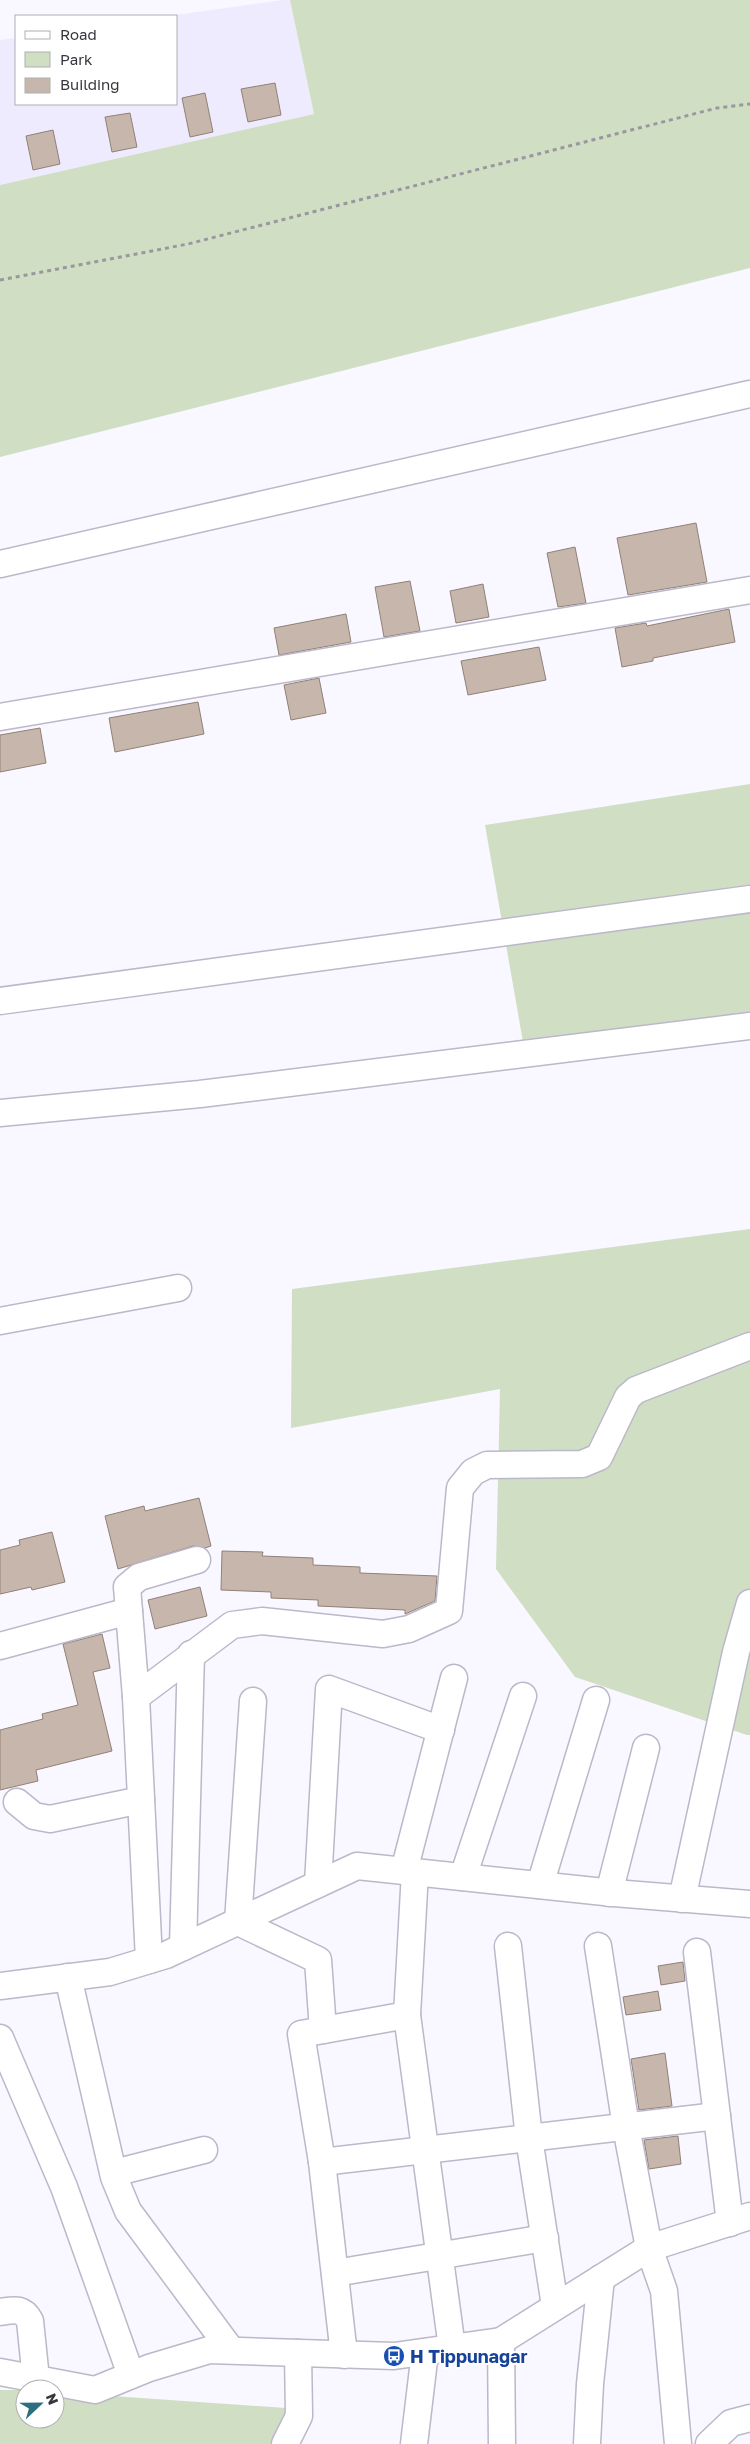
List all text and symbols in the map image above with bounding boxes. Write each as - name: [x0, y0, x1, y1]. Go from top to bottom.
- legend: [15, 15, 178, 105]
- text: Road: [60, 25, 97, 43]
- text: Park: [60, 50, 93, 68]
- text: Building: [60, 75, 120, 93]
- bus stop icon: H Tippunagar: [382, 2344, 406, 2368]
- place label: H Tippunagar: [410, 2345, 528, 2367]
- north arrow: [15, 2379, 65, 2429]
- text: N: [43, 2391, 62, 2407]

